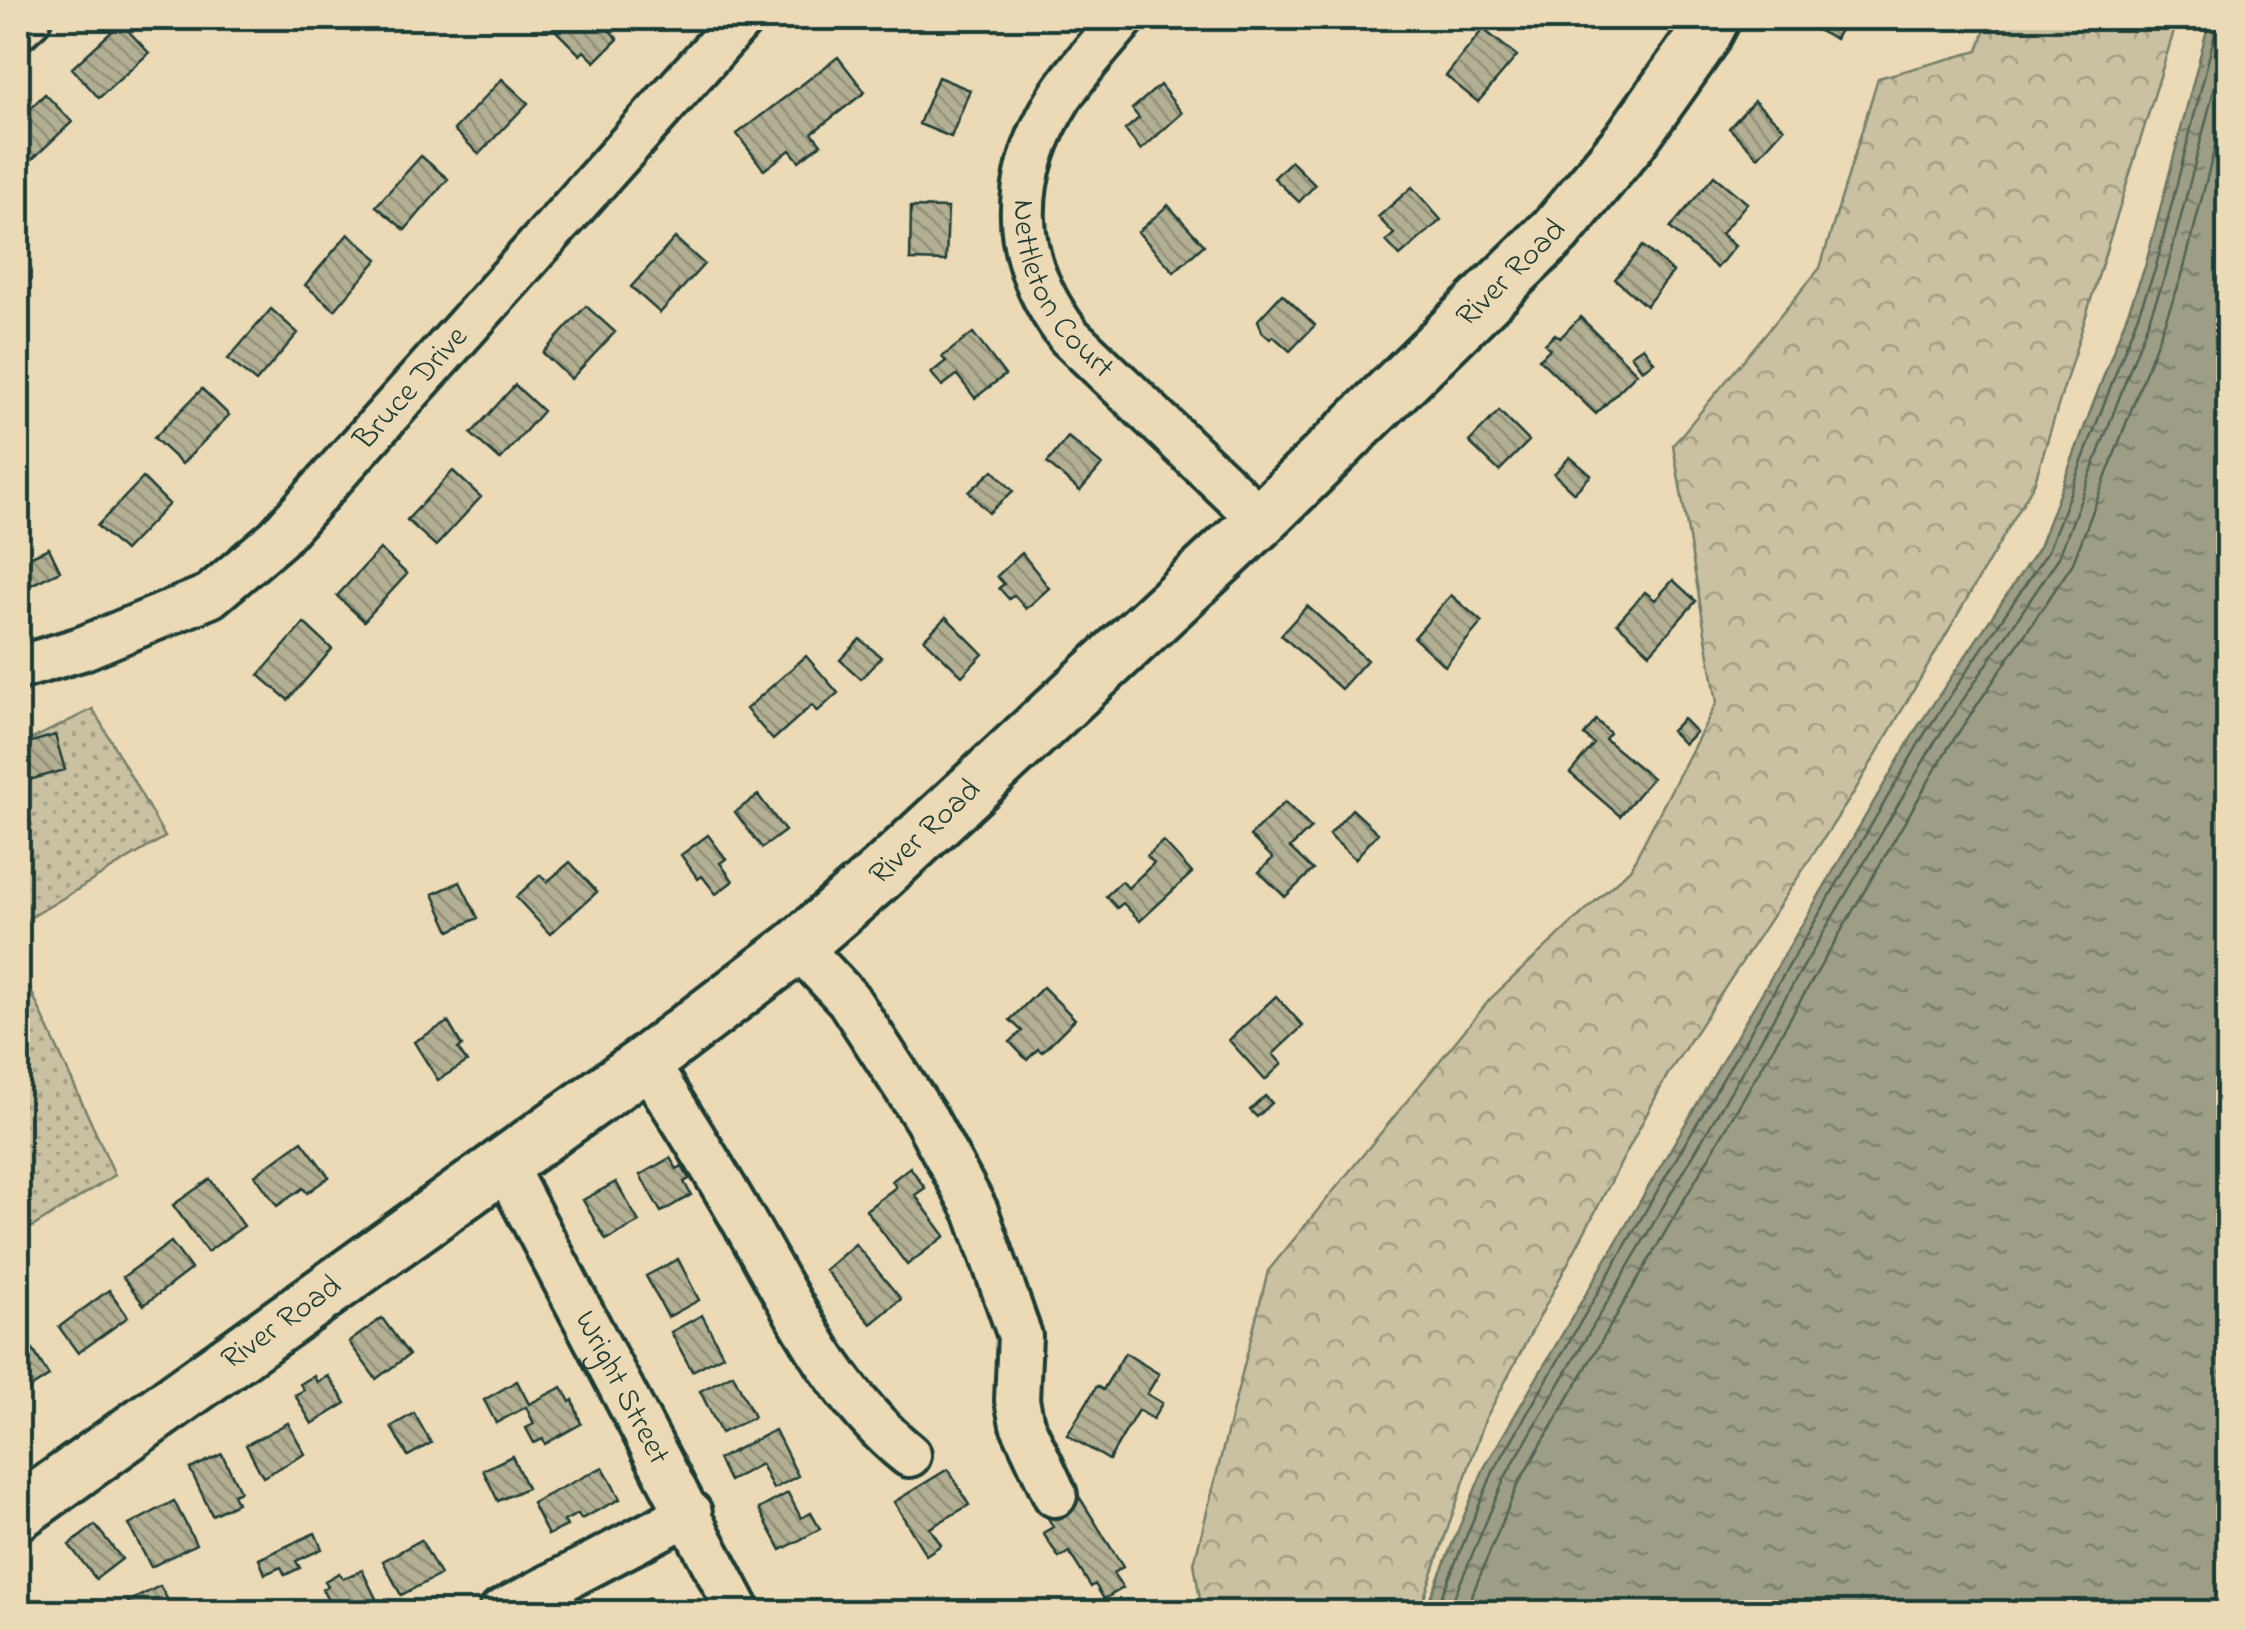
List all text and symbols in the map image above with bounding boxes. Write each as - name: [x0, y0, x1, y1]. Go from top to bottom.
- street label: Nettleton Court: [999, 199, 1125, 391]
- street label: River Road: [1446, 208, 1578, 339]
- street label: Bruce Drive: [342, 315, 480, 462]
- street label: River Road: [859, 768, 992, 897]
- street label: River Road: [212, 1264, 352, 1383]
- street label: Wright Street: [561, 1303, 681, 1474]

